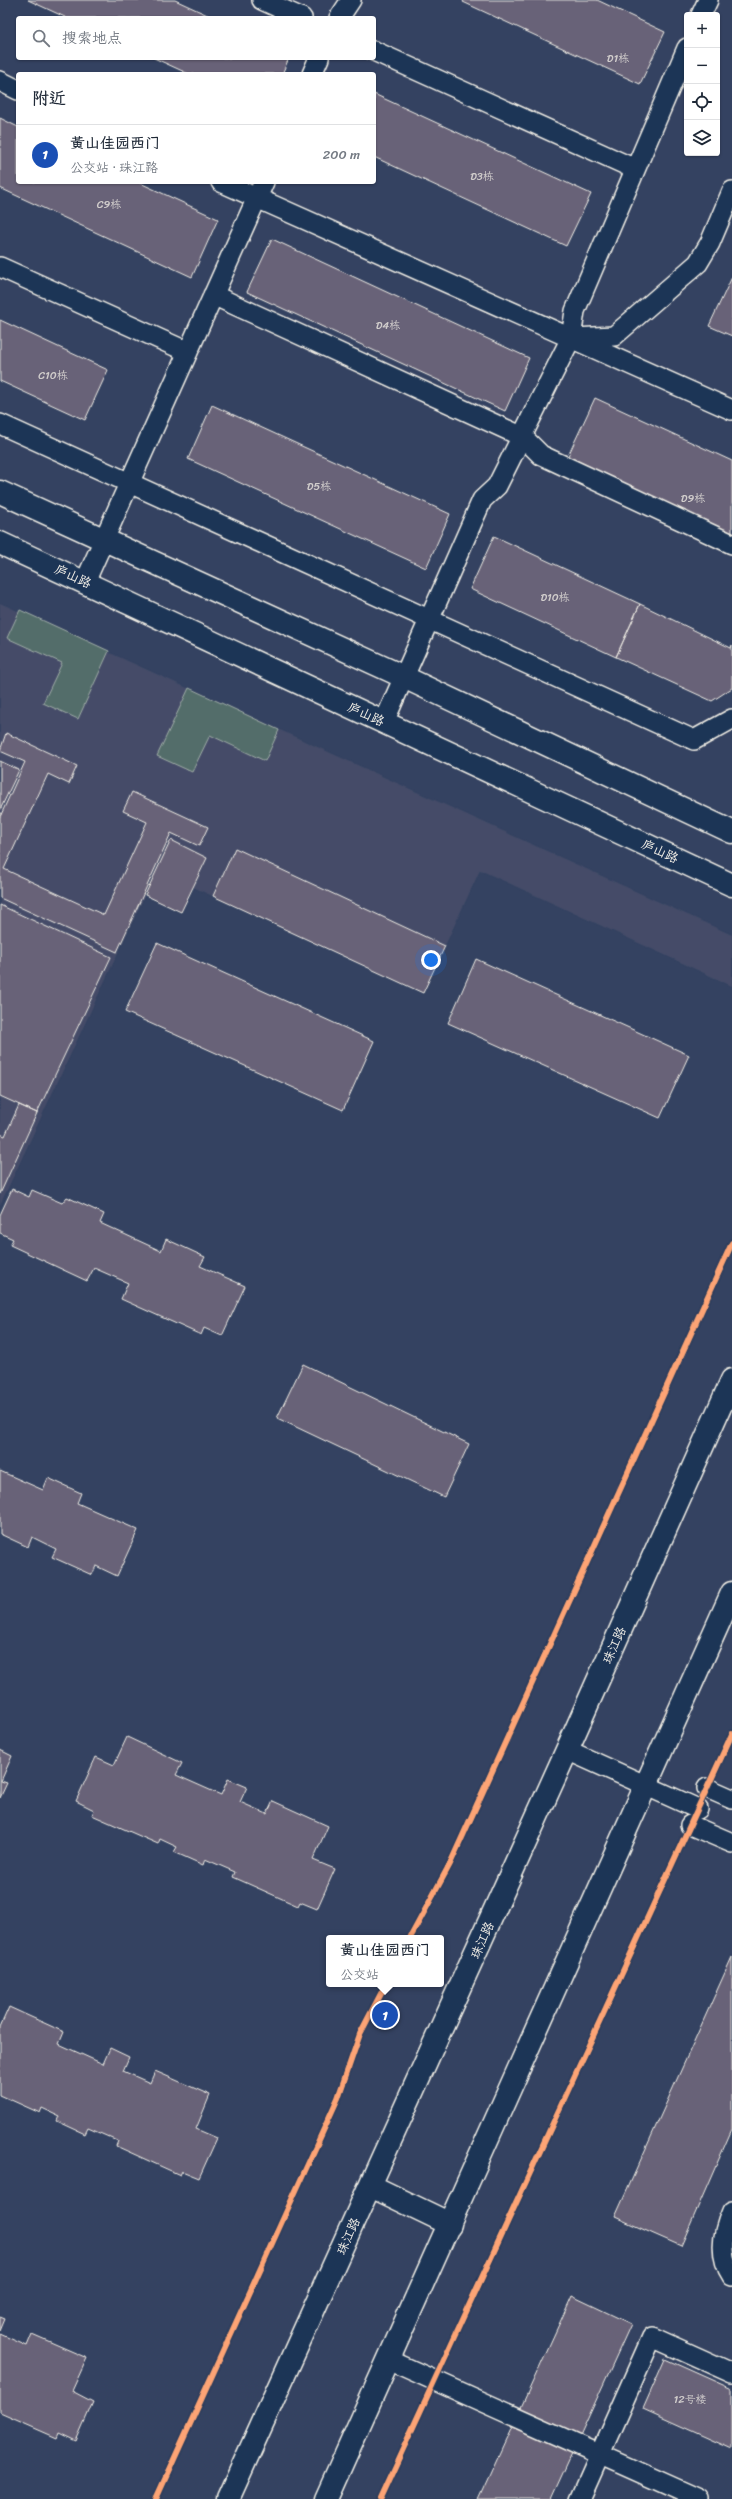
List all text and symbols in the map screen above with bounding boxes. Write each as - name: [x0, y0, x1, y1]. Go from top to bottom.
- map controls: [684, 12, 720, 156]
- button: +: [684, 12, 720, 48]
- search box: [16, 16, 376, 60]
- text: 搜索地点: [62, 25, 122, 51]
- icon: search: [30, 27, 52, 49]
- button: −: [684, 48, 720, 84]
- house number: D1栋: [607, 49, 629, 68]
- text: 附近: [32, 83, 66, 113]
- button: locate: [684, 84, 720, 120]
- button: layers: [684, 120, 720, 156]
- text: 黄山佳园西门: [70, 130, 160, 156]
- text: 1: [42, 143, 48, 166]
- text: 200 m: [323, 143, 360, 166]
- text: 公交站 · 珠江路: [70, 156, 158, 179]
- house number: D3栋: [470, 167, 494, 186]
- house number: C9栋: [97, 195, 121, 214]
- house number: D4栋: [376, 316, 400, 335]
- house number: C10栋: [38, 366, 68, 385]
- house number: D5栋: [307, 477, 331, 496]
- house number: D9栋: [681, 489, 705, 508]
- street label: 庐山路: [50, 557, 96, 595]
- house number: D10栋: [540, 588, 570, 607]
- street label: 庐山路: [343, 695, 389, 733]
- street label: 庐山路: [637, 832, 683, 870]
- your location: [421, 950, 441, 970]
- street label: 珠江路: [596, 1623, 632, 1667]
- street label: 珠江路: [464, 1918, 500, 1962]
- popup: [326, 1935, 444, 1987]
- text: 黄山佳园西门: [340, 1937, 430, 1963]
- text: 公交站: [340, 1963, 379, 1986]
- pin: 1: [372, 2000, 398, 2030]
- street label: 珠江路: [330, 2214, 366, 2258]
- house number: 12号楼: [673, 2390, 707, 2409]

